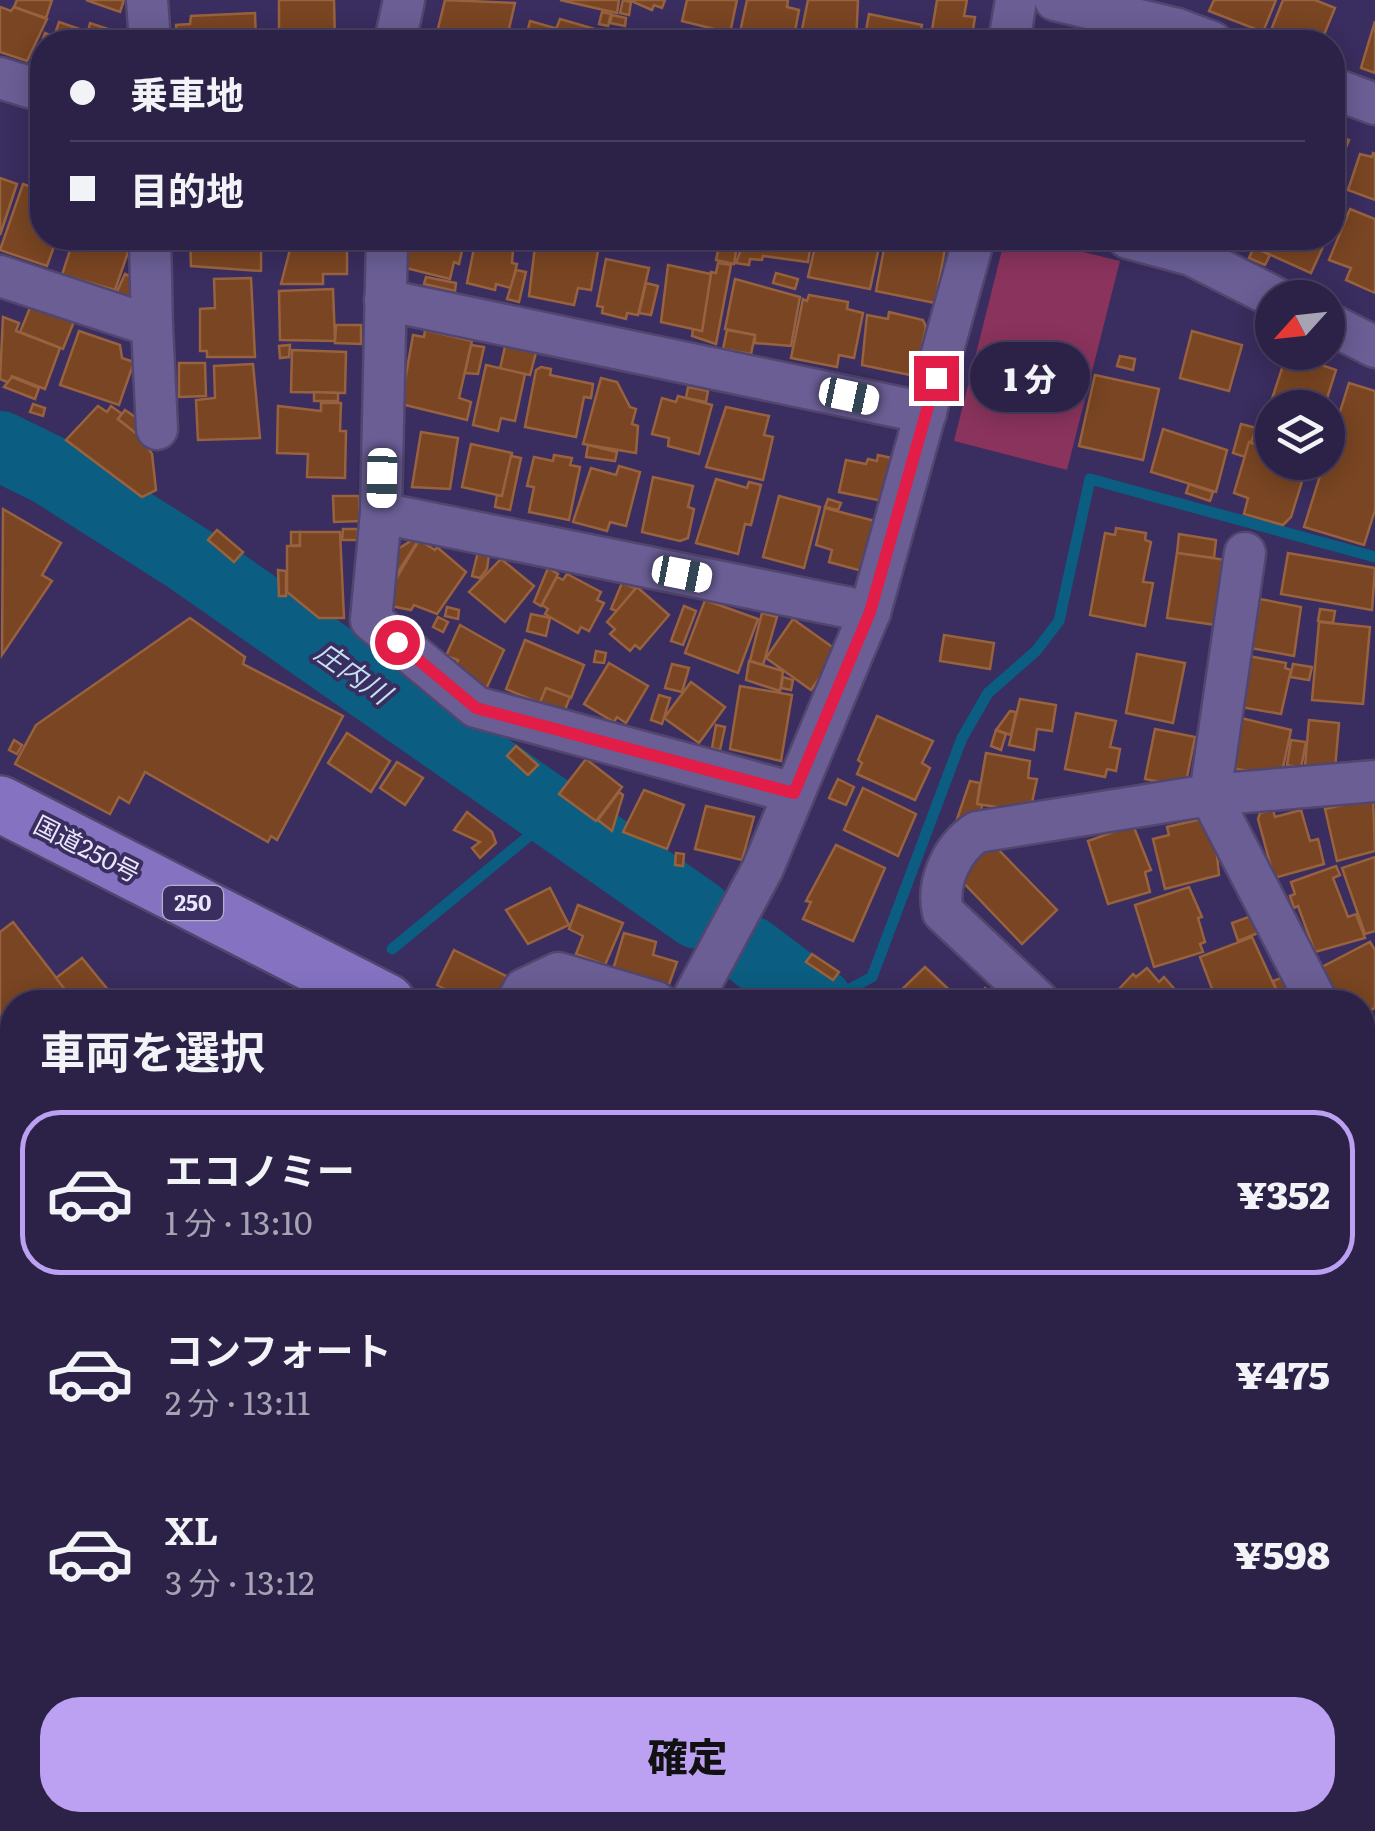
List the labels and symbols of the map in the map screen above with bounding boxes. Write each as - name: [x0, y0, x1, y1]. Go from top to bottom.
- north arrow: [1255, 280, 1345, 370]
- callout: 1 分: [971, 343, 1091, 413]
- route end: [914, 356, 959, 401]
- car: [817, 375, 881, 417]
- car: [366, 448, 398, 508]
- car: [650, 554, 714, 594]
- route start: [375, 620, 420, 665]
- water label: 庄内川: [308, 630, 403, 714]
- street label: 国道250号: [28, 805, 147, 890]
- road number: 250: [163, 886, 223, 920]

